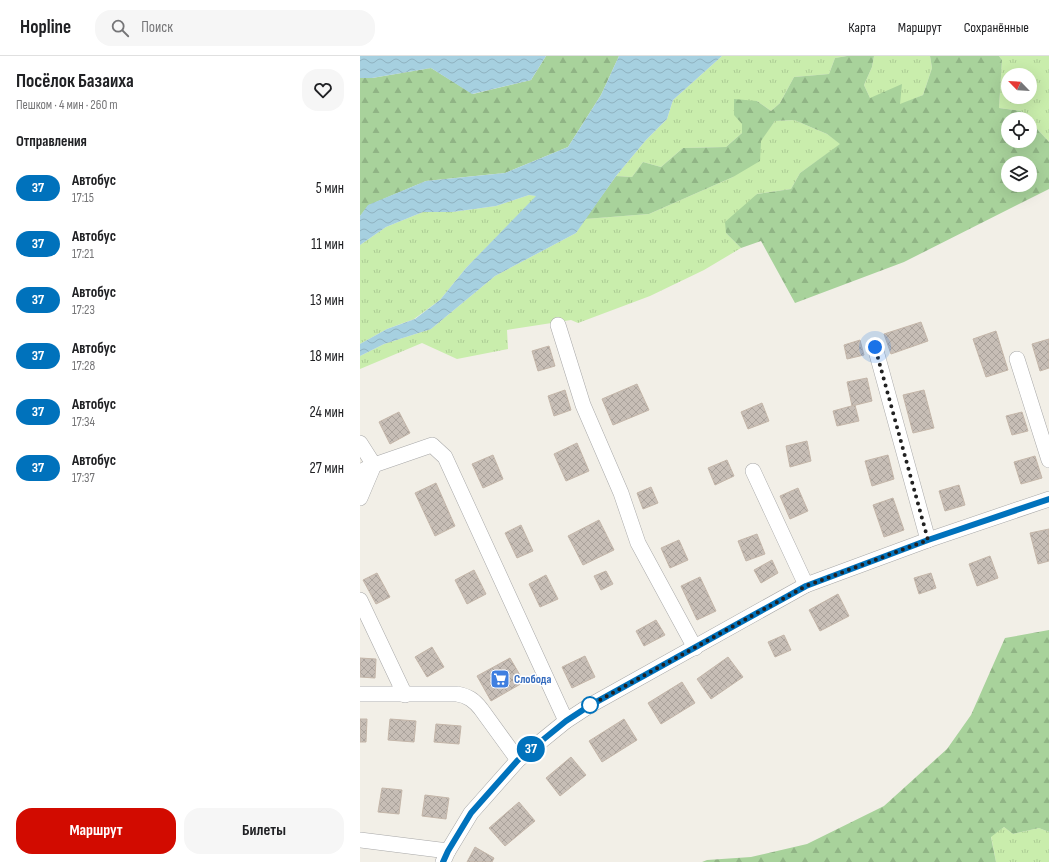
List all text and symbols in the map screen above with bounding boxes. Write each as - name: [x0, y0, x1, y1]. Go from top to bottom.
- search box: [95, 10, 375, 46]
- text: Hopline: [20, 16, 71, 39]
- icon: search: [109, 17, 131, 39]
- text: Поиск: [141, 18, 173, 37]
- text: Карта: [848, 19, 876, 36]
- text: Маршрут: [898, 19, 942, 36]
- text: Сохранённые: [964, 19, 1029, 36]
- north arrow: [1001, 68, 1037, 104]
- map controls: [1001, 68, 1037, 192]
- button: heart: [302, 69, 344, 111]
- text: Посёлок Базаиха: [16, 70, 134, 93]
- text: Пешком · 4 мин · 260 m: [16, 97, 118, 113]
- button: locate: [1001, 112, 1037, 148]
- text: Отправления: [16, 132, 87, 151]
- button: layers: [1001, 156, 1037, 192]
- text: Автобус: [72, 171, 116, 190]
- text: 37: [32, 179, 44, 196]
- text: 5 мин: [316, 179, 344, 198]
- text: 17:15: [72, 190, 94, 206]
- text: Автобус: [72, 227, 116, 246]
- text: 37: [32, 235, 44, 252]
- text: 11 мин: [311, 235, 344, 254]
- text: 17:21: [72, 246, 94, 262]
- text: Автобус: [72, 283, 116, 302]
- text: 37: [32, 291, 44, 308]
- text: 13 мин: [310, 291, 344, 310]
- text: 17:23: [72, 302, 95, 318]
- your location: [865, 337, 885, 357]
- text: Автобус: [72, 339, 116, 358]
- text: 37: [32, 347, 44, 364]
- text: 18 мин: [310, 347, 344, 366]
- text: 17:28: [72, 358, 95, 374]
- text: Автобус: [72, 395, 116, 414]
- text: 37: [32, 403, 44, 420]
- text: 24 мин: [309, 403, 344, 422]
- text: 17:34: [72, 414, 95, 430]
- text: Автобус: [72, 451, 116, 470]
- text: 37: [32, 459, 44, 476]
- text: 27 мин: [310, 459, 344, 478]
- text: 17:37: [72, 470, 95, 486]
- supermarket icon: Слобода: [489, 668, 511, 690]
- place label: Слобода: [514, 672, 551, 687]
- unlabelled marker: [581, 696, 599, 714]
- line badge: 37: [513, 736, 549, 762]
- text: 37: [525, 740, 537, 757]
- button: Маршрут: [16, 808, 176, 854]
- button: Билеты: [184, 808, 344, 854]

